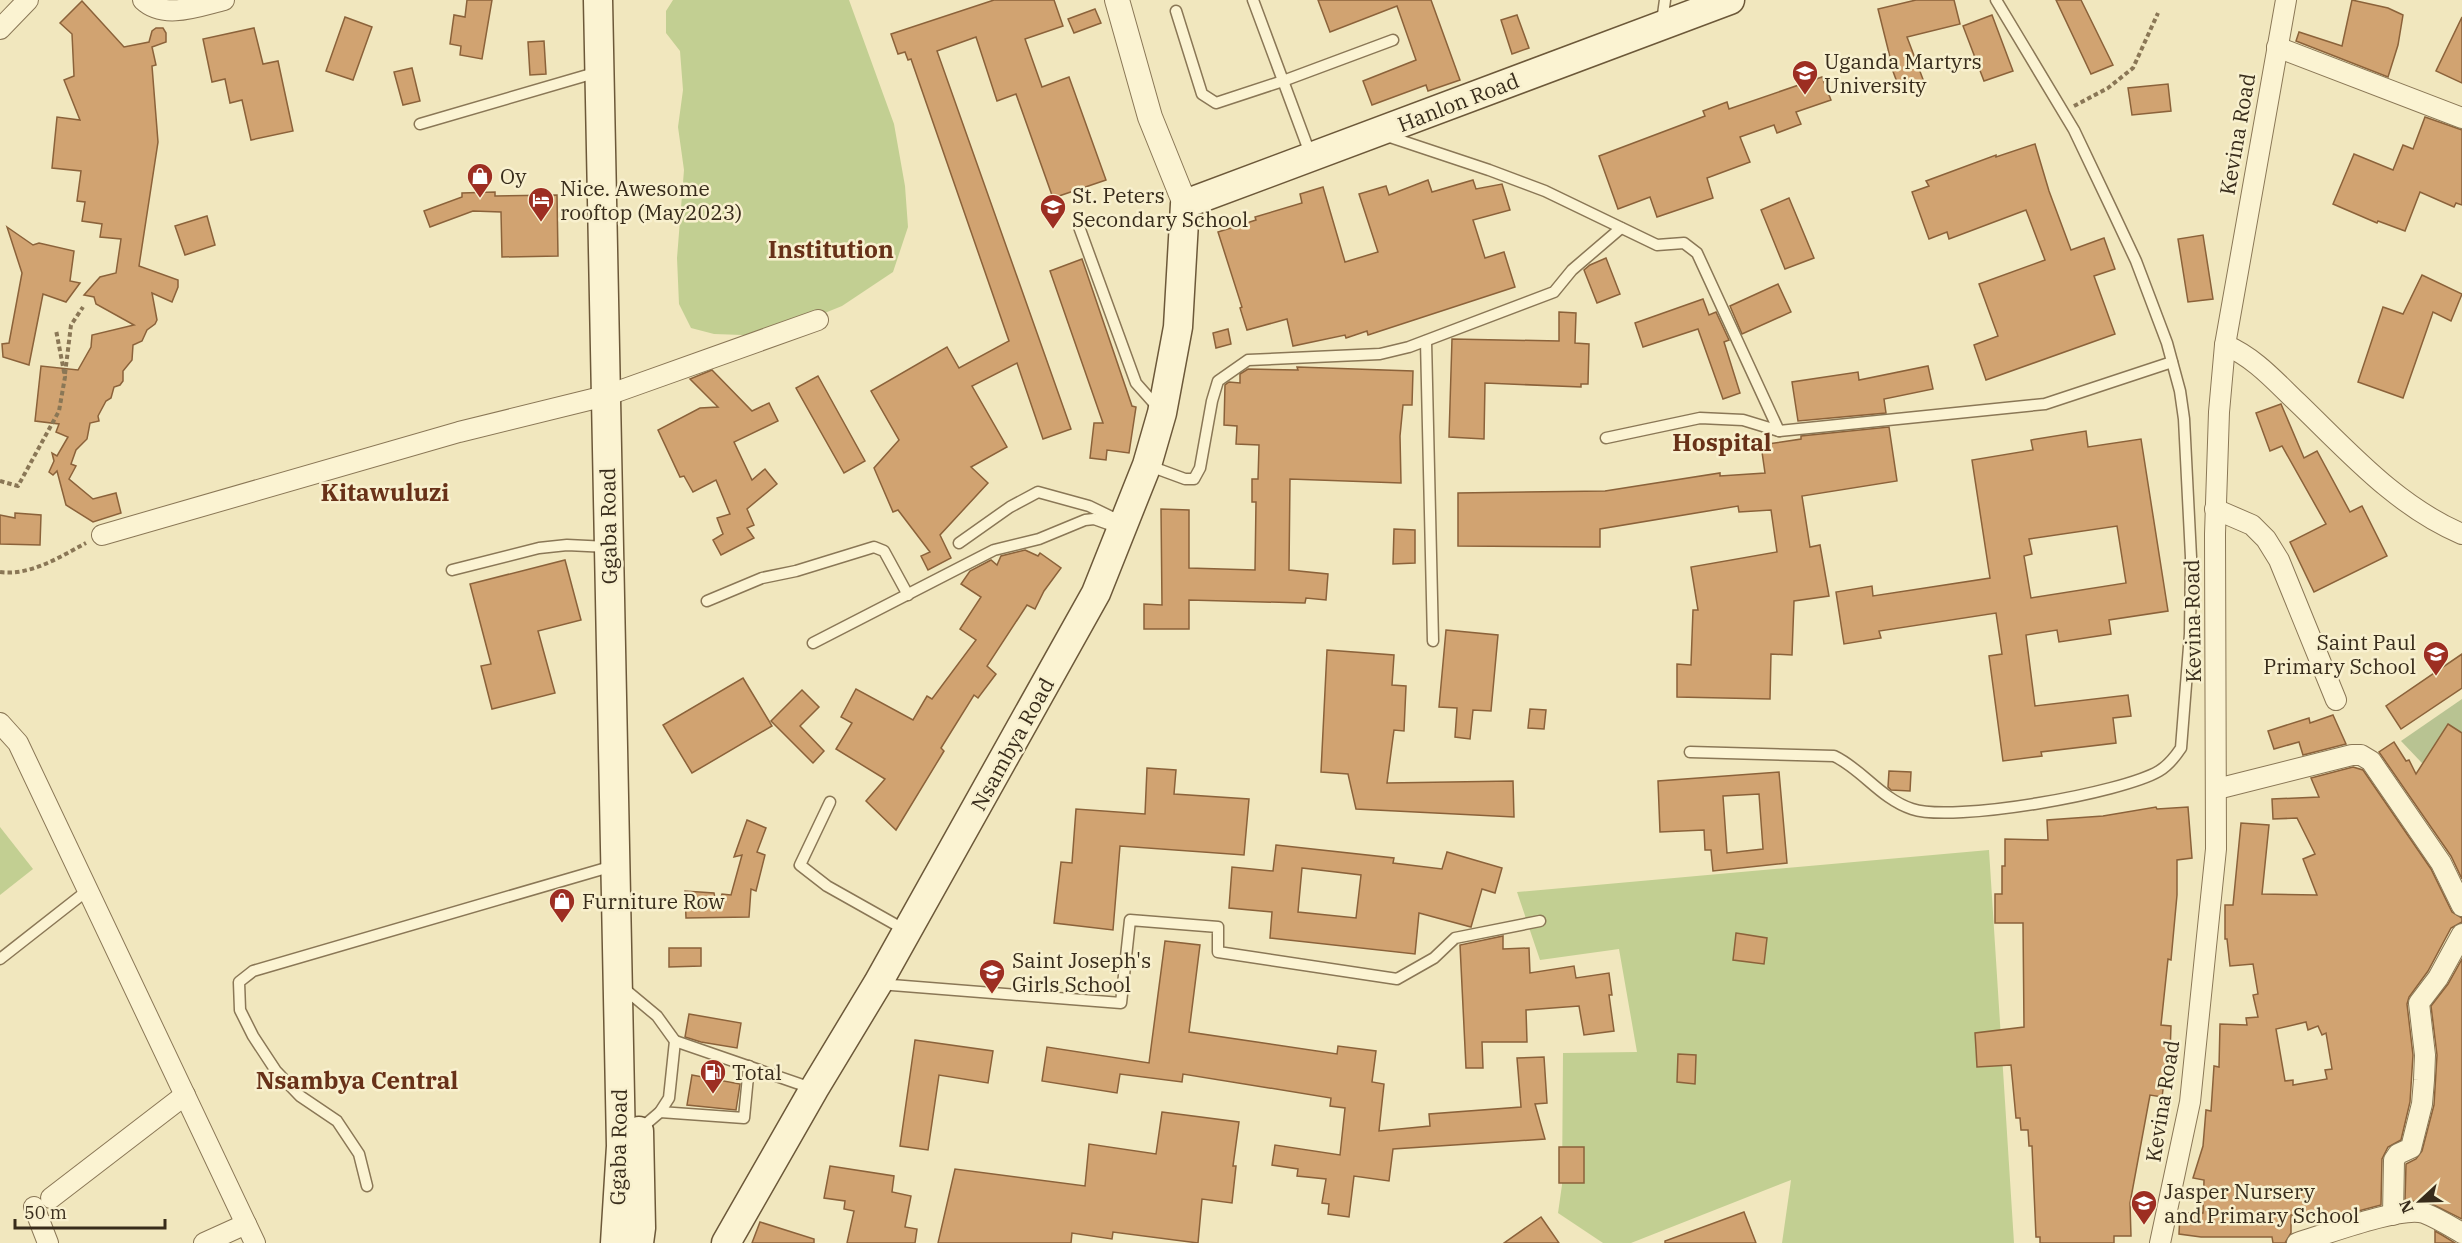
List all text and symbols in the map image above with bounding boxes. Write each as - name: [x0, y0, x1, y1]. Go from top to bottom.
- place label: Uganda Martyrs University: [1824, 47, 1982, 99]
- school or university icon: Uganda Martyrs University: [1790, 58, 1820, 96]
- street label: Hanlon Road: [1393, 66, 1523, 138]
- street label: Kevina Road: [2213, 71, 2262, 197]
- shop icon: Oy: [465, 161, 495, 199]
- place label: Oy: [500, 162, 527, 190]
- place label: Nice. Awesome rooftop (May2023): [560, 174, 742, 226]
- place label: St. Peters Secondary School: [1072, 181, 1248, 233]
- hotel icon: Nice. Awesome rooftop (May2023): [526, 185, 556, 223]
- school or university icon: St. Peters Secondary School: [1038, 192, 1068, 230]
- district label: Institution: [768, 233, 894, 265]
- district label: Hospital: [1672, 426, 1772, 458]
- street label: Ggaba Road: [593, 467, 623, 585]
- district label: Kitawuluzi: [321, 476, 449, 508]
- street label: Kevina Road: [2177, 559, 2207, 683]
- place label: Saint Paul Primary School: [2263, 628, 2416, 680]
- school or university icon: Saint Paul Primary School: [2421, 639, 2451, 677]
- street label: Nsambya Road: [964, 672, 1060, 815]
- shop icon: Furniture Row: [547, 886, 577, 924]
- place label: Furniture Row: [582, 887, 725, 915]
- place label: Saint Joseph's Girls School: [1012, 946, 1151, 998]
- school or university icon: Saint Joseph's Girls School: [977, 957, 1007, 995]
- street label: Kevina Road: [2139, 1038, 2186, 1164]
- fuel station icon: Total: [698, 1057, 728, 1095]
- place label: Total: [732, 1058, 782, 1086]
- district label: Nsambya Central: [256, 1064, 459, 1096]
- street label: Ggaba Road: [603, 1088, 633, 1206]
- north arrow: [2390, 1171, 2450, 1231]
- place label: Jasper Nursery and Primary School: [2164, 1177, 2359, 1229]
- school or university icon: Jasper Nursery and Primary School: [2129, 1188, 2159, 1226]
- scale bar: [15, 1192, 165, 1230]
- text: N: [2394, 1197, 2418, 1216]
- text: 50 m: [24, 1201, 67, 1224]

